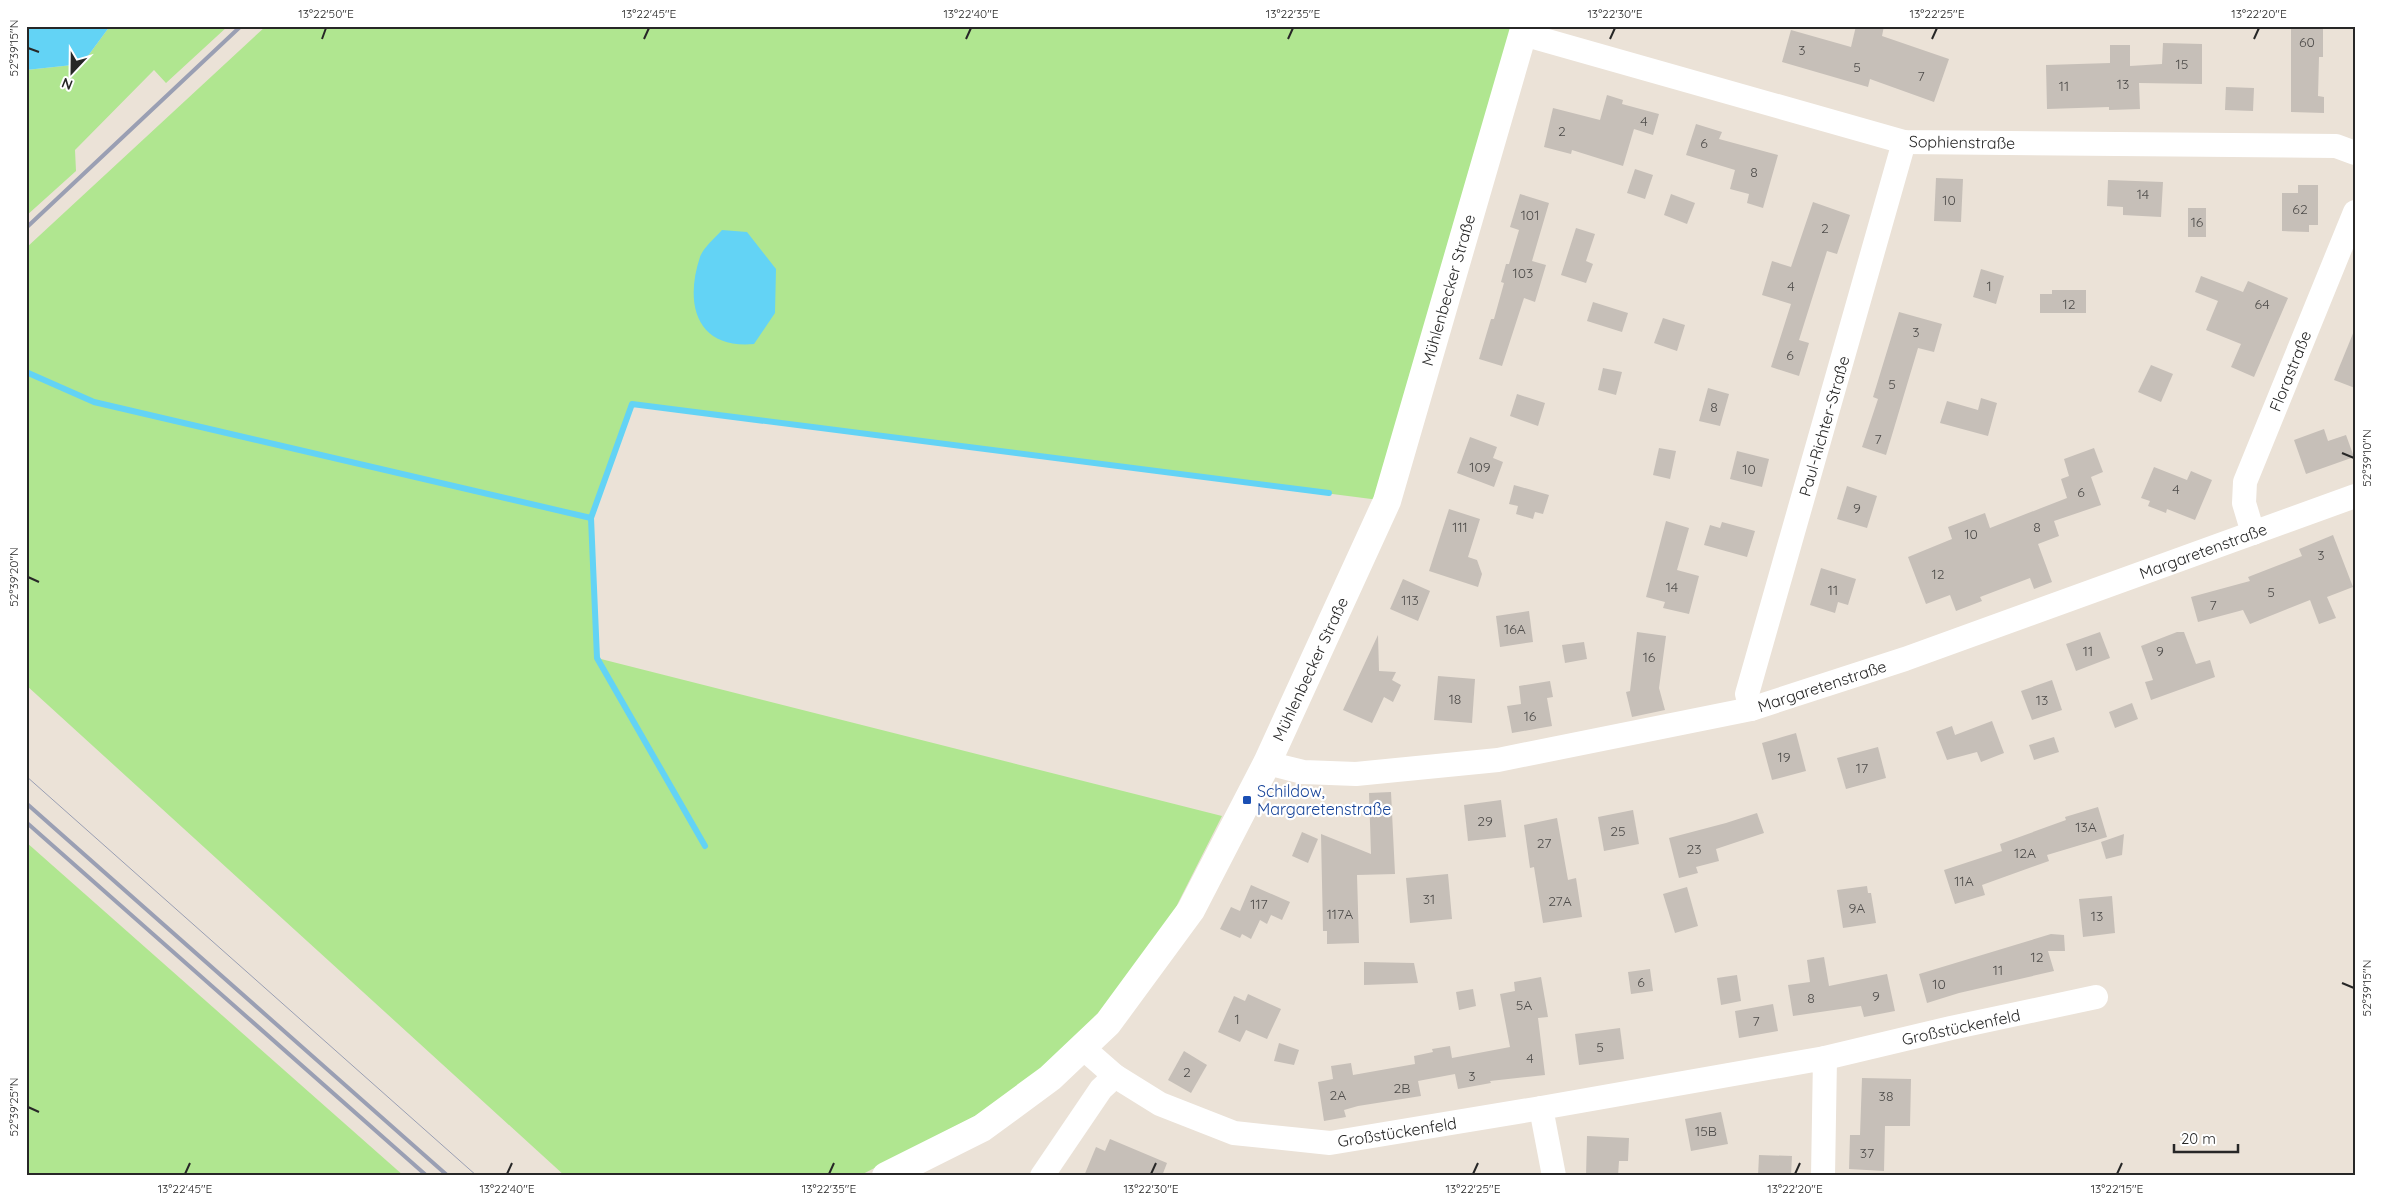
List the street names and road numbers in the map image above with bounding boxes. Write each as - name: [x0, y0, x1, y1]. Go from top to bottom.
- street label: Sophienstraße: [1909, 131, 2015, 153]
- street label: Mühlenbecker Straße: [1417, 212, 1479, 368]
- street label: Florastraße: [2265, 328, 2315, 414]
- street label: Paul-Richter-Straße: [1794, 353, 1854, 499]
- street label: Margaretenstraße: [2136, 519, 2270, 583]
- street label: Mühlenbecker Straße: [1268, 594, 1352, 744]
- street label: Margaretenstraße: [1755, 656, 1889, 716]
- street label: Großstückenfeld: [1900, 1005, 2022, 1049]
- street label: Großstückenfeld: [1336, 1113, 1458, 1151]

